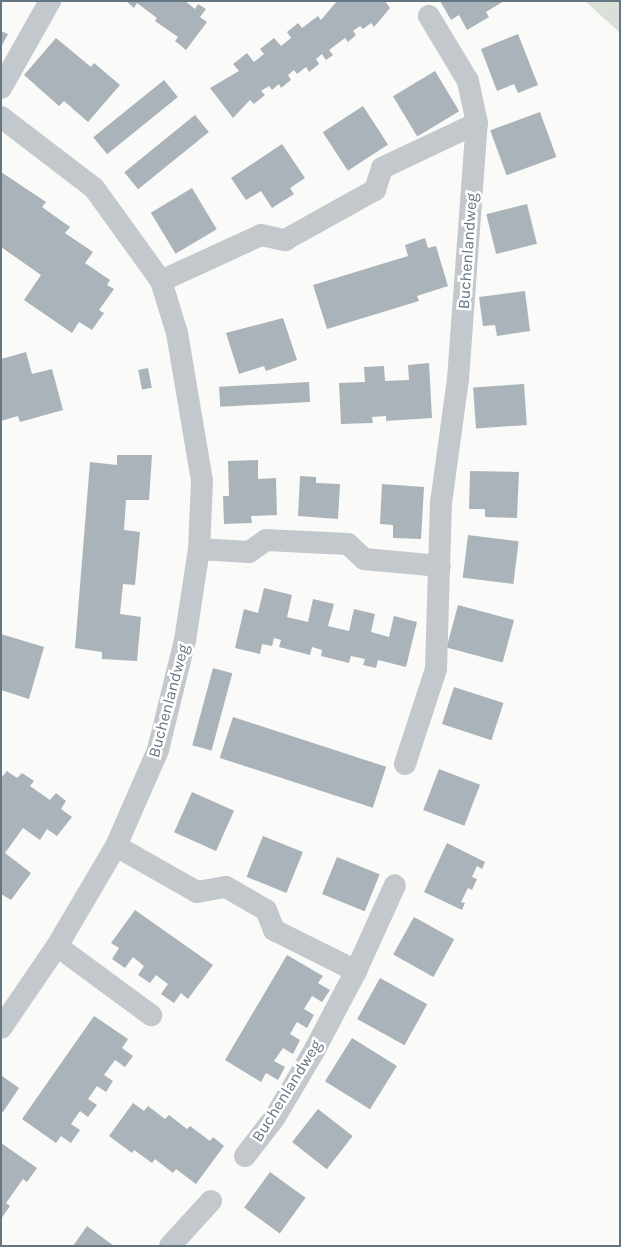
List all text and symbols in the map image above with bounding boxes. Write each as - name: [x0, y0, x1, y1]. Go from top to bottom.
- street label: Buchenlandweg: [454, 192, 482, 310]
- street label: Buchenlandweg: [145, 642, 193, 760]
- street label: Buchenlandweg: [248, 1036, 326, 1146]

